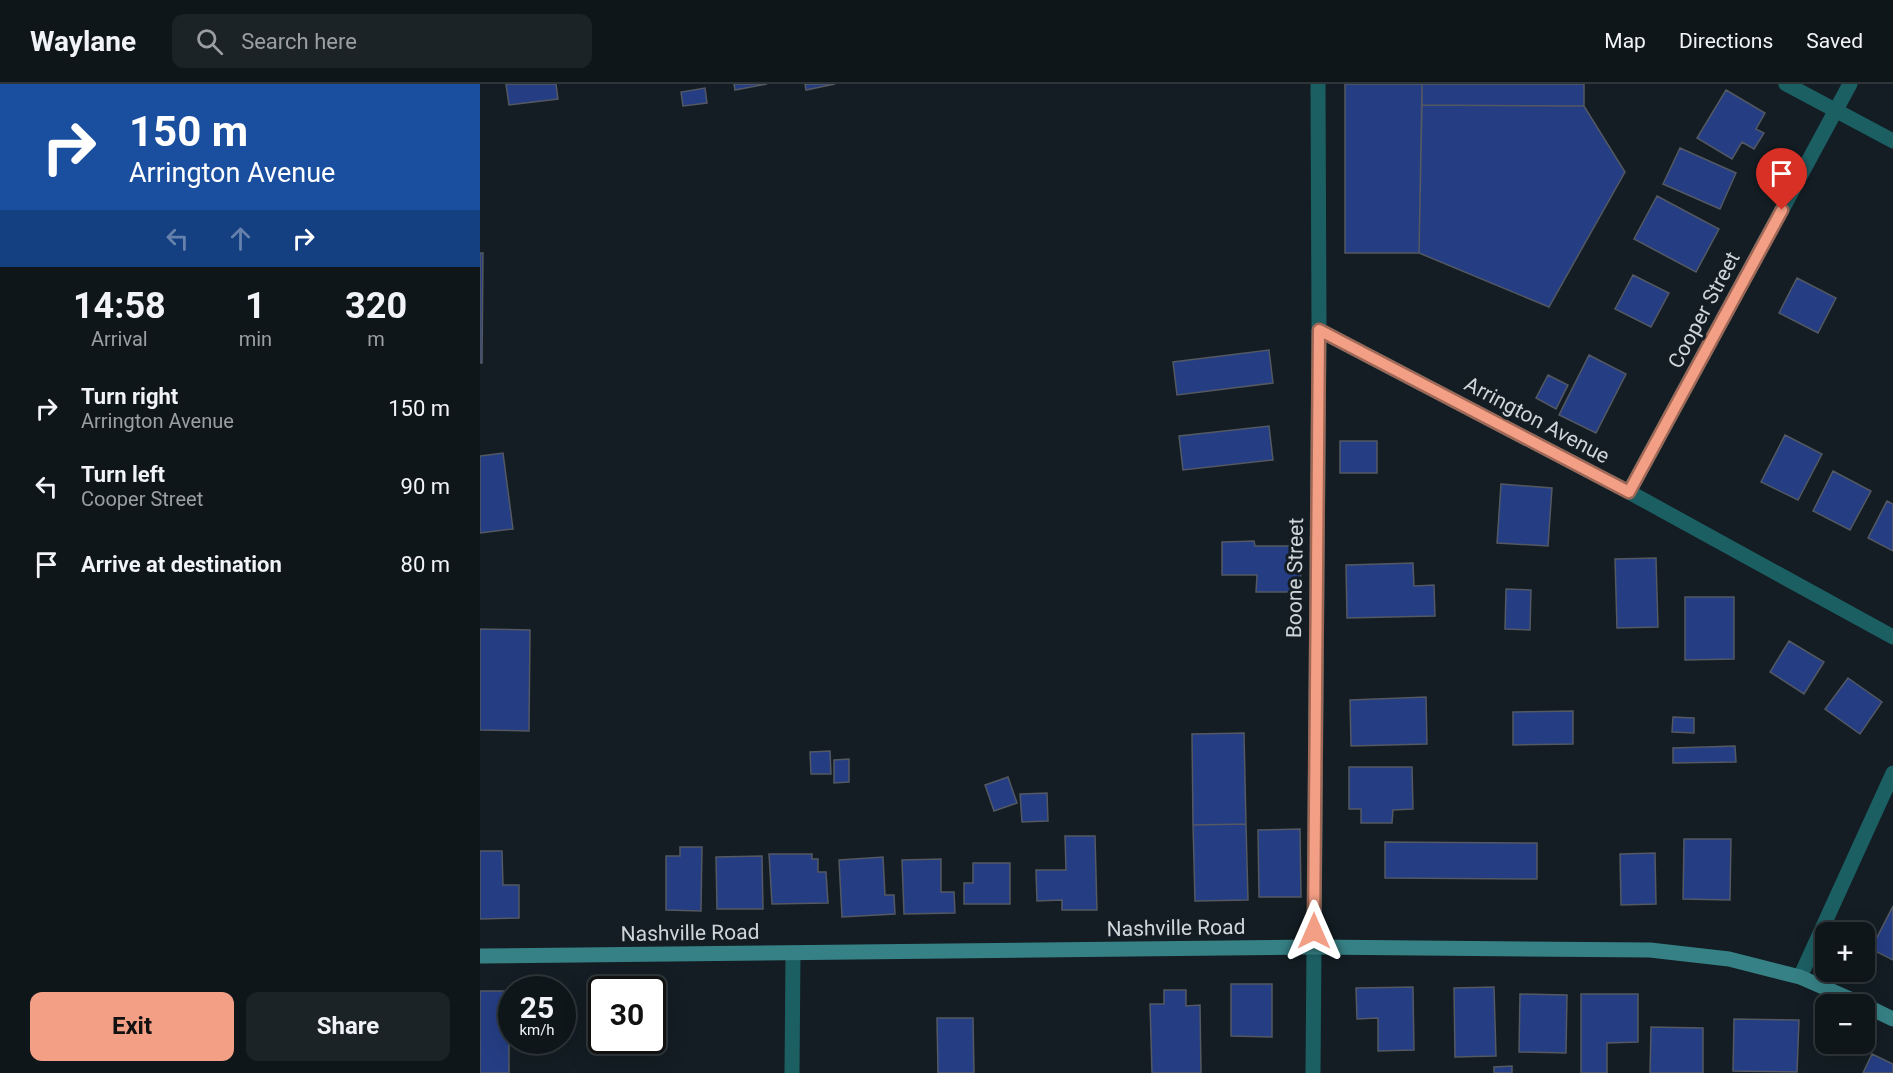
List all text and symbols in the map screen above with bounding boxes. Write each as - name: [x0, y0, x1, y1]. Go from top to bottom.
- search box: [172, 14, 592, 68]
- text: Waylane: [30, 25, 136, 58]
- icon: search: [193, 25, 226, 58]
- text: Search here: [241, 29, 357, 54]
- text: Map: [1604, 29, 1646, 53]
- text: Directions: [1679, 29, 1773, 53]
- text: Saved: [1806, 29, 1863, 53]
- text: 150 m: [129, 107, 248, 156]
- icon: right: [30, 108, 108, 186]
- pin: [1756, 148, 1807, 210]
- text: Arrington Avenue: [129, 157, 335, 189]
- icon: arrive: [1765, 157, 1798, 190]
- icon: left: [161, 222, 194, 255]
- icon: ahead: [224, 222, 257, 255]
- icon: right: [287, 222, 320, 255]
- street label: Cooper Street: [1663, 248, 1745, 372]
- text: 14:58: [73, 285, 166, 327]
- text: 1: [245, 285, 266, 327]
- text: 320: [345, 285, 407, 327]
- text: Arrival: [91, 327, 148, 351]
- text: min: [239, 327, 272, 351]
- text: m: [367, 327, 385, 351]
- street label: Arrington Avenue: [1460, 372, 1614, 468]
- text: Turn right: [81, 384, 178, 409]
- icon: right: [30, 392, 63, 425]
- text: 150 m: [388, 396, 450, 421]
- text: Arrington Avenue: [81, 409, 234, 433]
- text: Turn left: [81, 462, 165, 487]
- icon: left: [30, 470, 63, 503]
- text: 90 m: [401, 474, 450, 499]
- text: Cooper Street: [81, 487, 203, 511]
- street label: Boone Street: [1282, 517, 1308, 638]
- icon: arrive: [30, 548, 63, 581]
- text: Arrive at destination: [81, 552, 282, 577]
- text: 80 m: [401, 552, 450, 577]
- position arrow: [1282, 899, 1346, 963]
- street label: Nashville Road: [1106, 915, 1246, 941]
- street label: Nashville Road: [620, 920, 760, 946]
- map controls: [1815, 922, 1875, 1054]
- button: +: [1815, 922, 1875, 982]
- speed limit sign: 30: [588, 976, 666, 1054]
- text: 25: [520, 990, 554, 1025]
- button: Exit: [30, 992, 234, 1061]
- button: Share: [246, 992, 450, 1061]
- button: −: [1815, 994, 1875, 1054]
- text: km/h: [519, 1021, 555, 1039]

